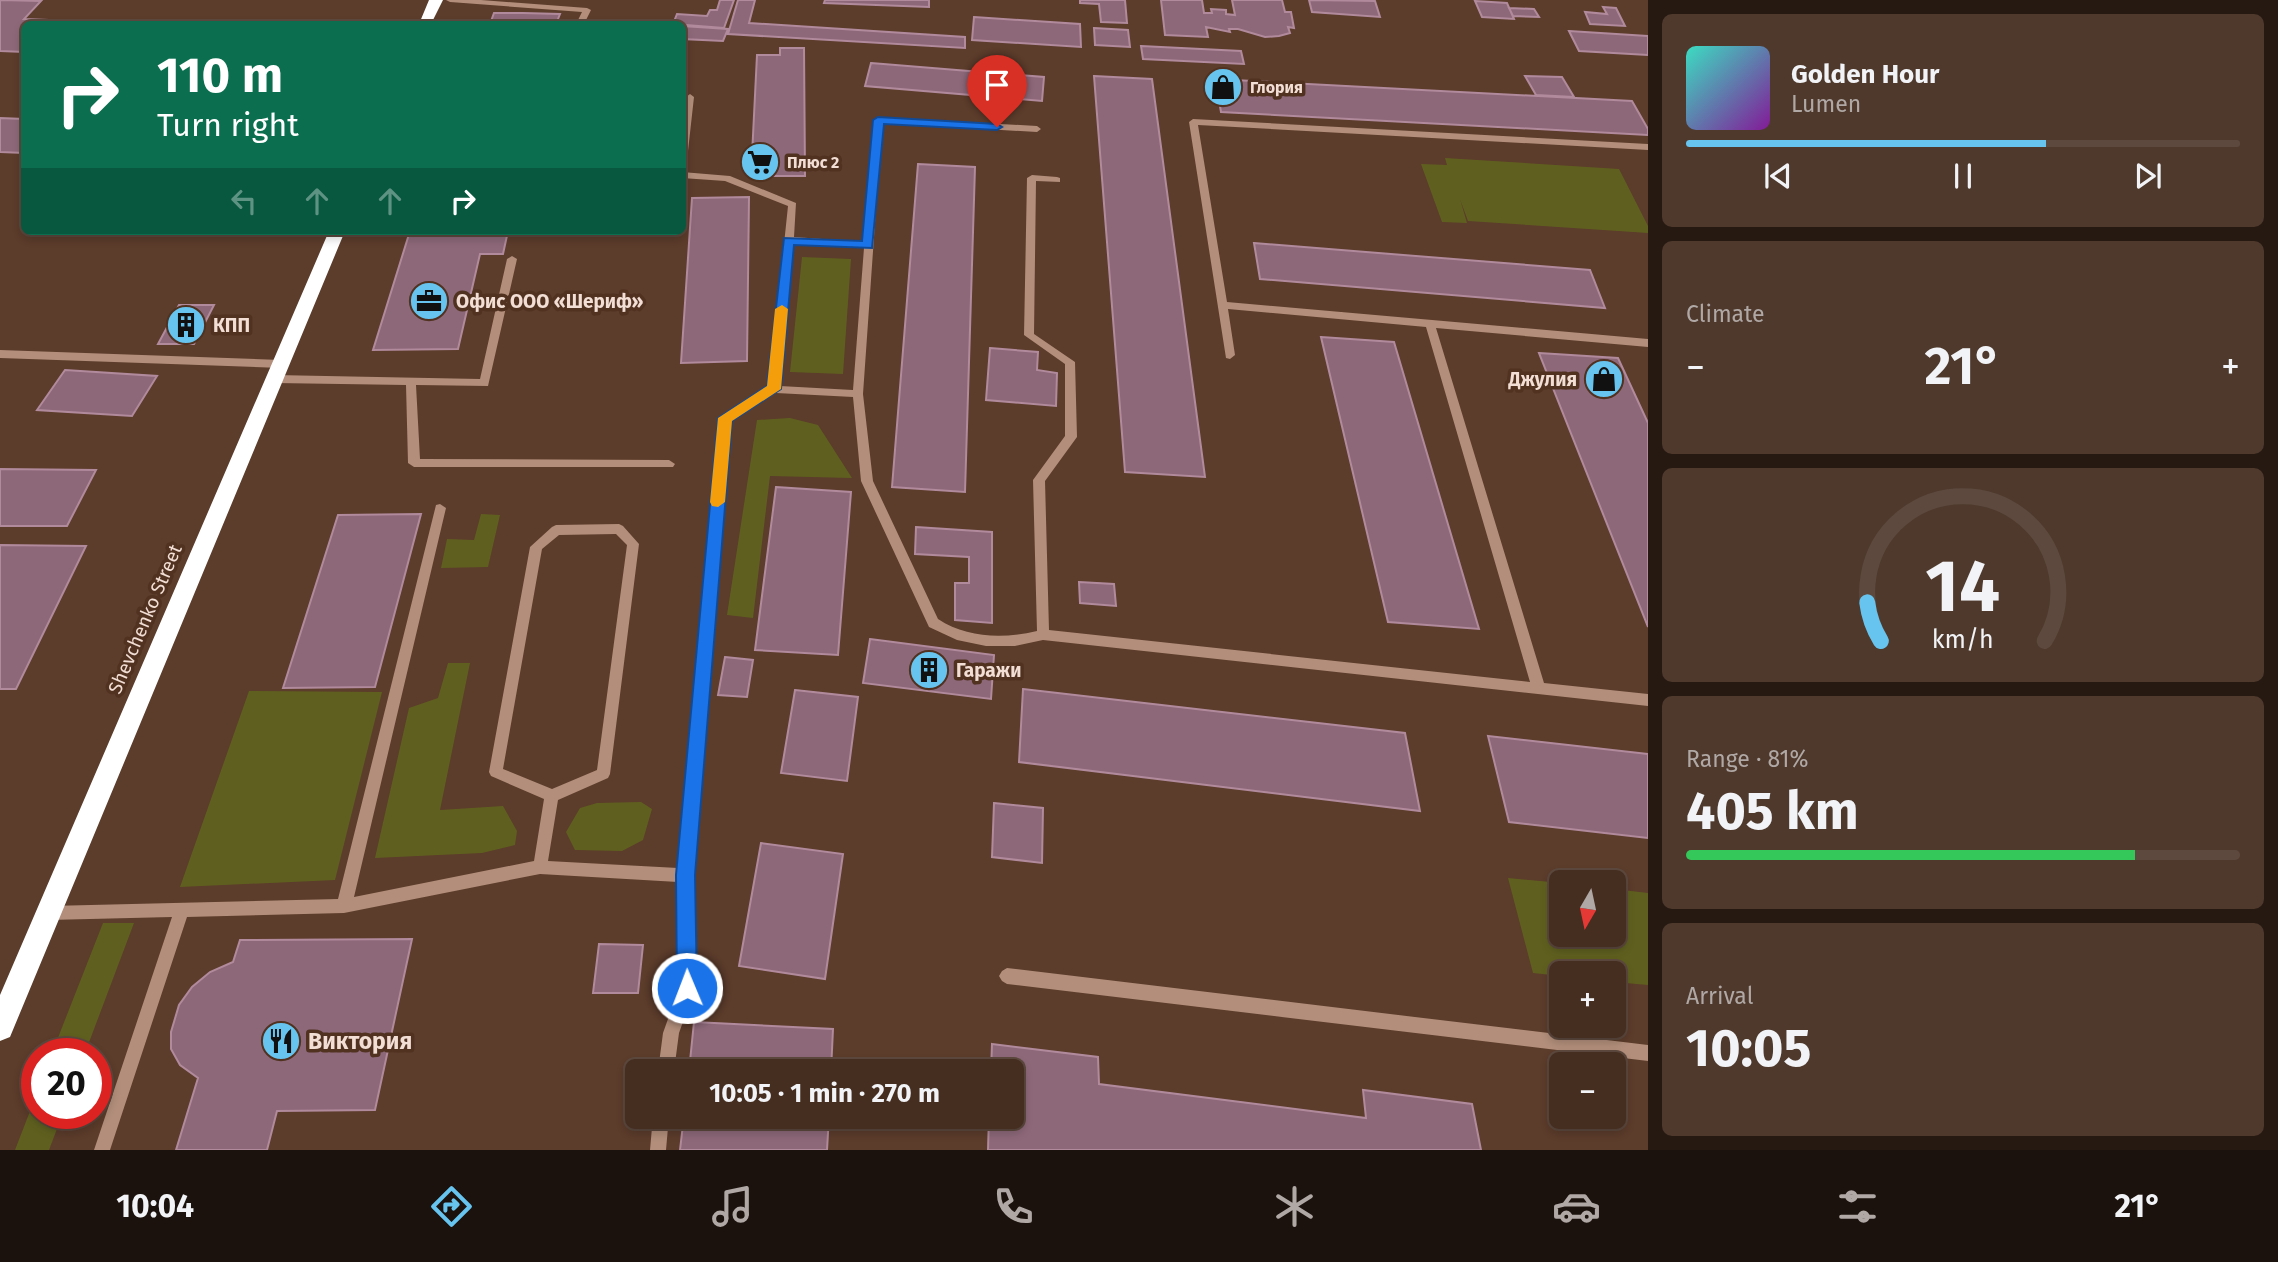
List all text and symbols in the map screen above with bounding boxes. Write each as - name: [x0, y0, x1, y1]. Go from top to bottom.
- text: 110 m: [157, 46, 283, 105]
- icon: right: [42, 49, 133, 140]
- pin: [967, 55, 1027, 127]
- text: Golden Hour: [1791, 59, 1939, 90]
- icon: arrive: [978, 66, 1016, 104]
- shop icon: Глория: [1202, 66, 1244, 108]
- place label: Глория: [1250, 78, 1303, 97]
- text: Lumen: [1791, 90, 1861, 118]
- text: Turn right: [157, 106, 299, 144]
- supermarket icon: Плюс 2: [739, 141, 781, 183]
- place label: Плюс 2: [787, 153, 839, 172]
- icon: previous: [1759, 157, 1797, 195]
- icon: pause: [1944, 157, 1982, 195]
- icon: next: [2129, 157, 2167, 195]
- icon: left: [225, 182, 263, 220]
- icon: ahead: [298, 182, 336, 220]
- icon: ahead: [371, 182, 409, 220]
- icon: right: [444, 182, 482, 220]
- office icon: Офис ООО «Шериф»: [408, 280, 450, 322]
- place label: Офис ООО «Шериф»: [456, 290, 644, 313]
- text: Climate: [1686, 300, 1765, 328]
- building icon: КПП: [165, 304, 207, 346]
- place label: КПП: [213, 314, 250, 337]
- text: 21°: [1925, 335, 2002, 398]
- text: −: [1686, 344, 1705, 390]
- text: +: [2221, 344, 2240, 390]
- shop icon: Джулия: [1583, 358, 1625, 400]
- place label: Джулия: [1507, 368, 1577, 391]
- street label: Shevchenko Street: [103, 541, 187, 697]
- text: 14: [1926, 543, 2000, 630]
- text: km/h: [1932, 625, 1994, 655]
- building icon: Гаражи: [908, 649, 950, 691]
- place label: Гаражи: [956, 659, 1021, 682]
- text: Range · 81%: [1686, 745, 1808, 773]
- text: 405 km: [1686, 780, 1859, 843]
- north arrow: [1549, 870, 1626, 947]
- map controls: [1549, 870, 1626, 1129]
- position arrow: [650, 951, 724, 1025]
- button: +: [1549, 961, 1626, 1038]
- text: Arrival: [1686, 982, 1753, 1010]
- text: 10:05: [1686, 1017, 1811, 1080]
- restaurant icon: Виктория: [260, 1020, 302, 1062]
- place label: Виктория: [308, 1027, 412, 1055]
- speed limit sign: 20: [21, 1038, 112, 1129]
- button: −: [1549, 1052, 1626, 1129]
- text: 10:05 · 1 min · 270 m: [709, 1078, 940, 1109]
- icon: directions: [427, 1182, 476, 1231]
- icon: music: [708, 1182, 757, 1231]
- icon: phone: [989, 1182, 1038, 1231]
- icon: climate: [1270, 1182, 1319, 1231]
- icon: car: [1552, 1182, 1601, 1231]
- icon: filters: [1833, 1182, 1882, 1231]
- text: 10:04: [116, 1187, 194, 1225]
- text: 21°: [2114, 1187, 2162, 1225]

